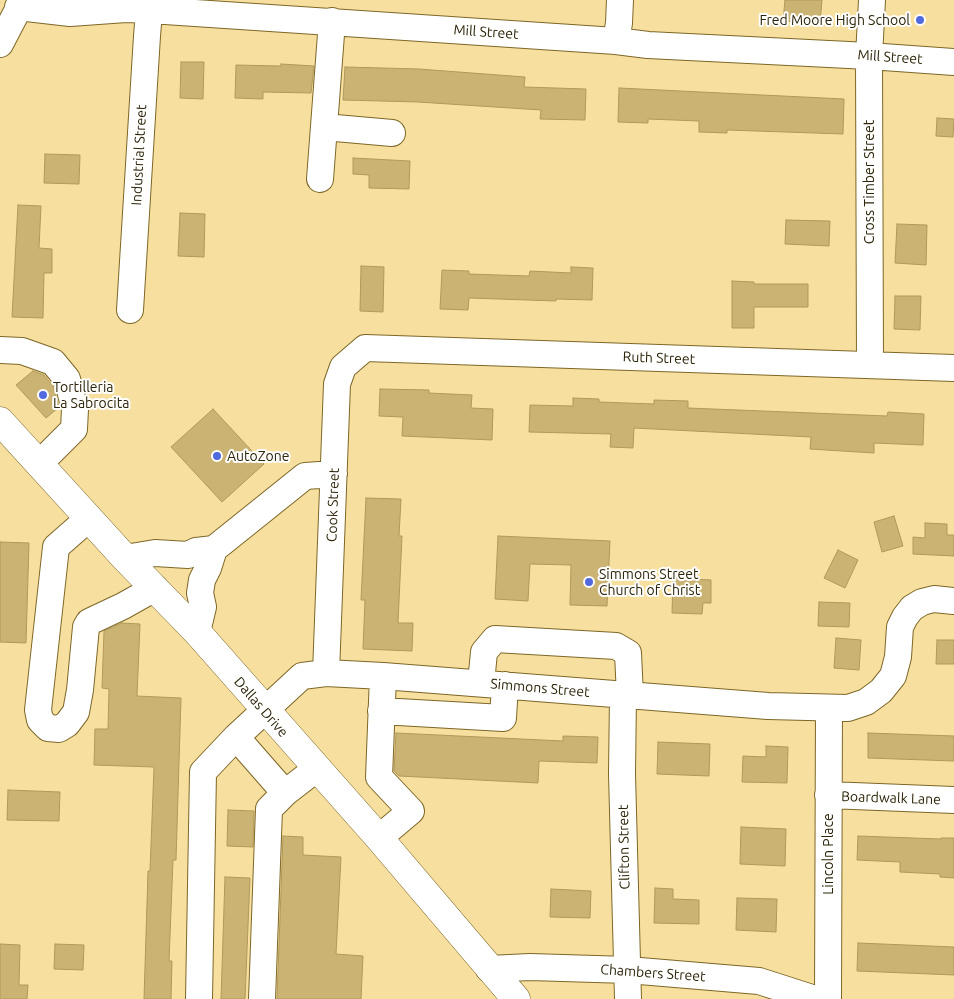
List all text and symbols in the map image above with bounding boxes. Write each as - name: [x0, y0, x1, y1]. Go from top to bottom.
- place label: Fred Moore High School: [759, 12, 910, 28]
- marker: Fred Moore High School: [914, 14, 926, 26]
- street label: Mill Street: [453, 21, 519, 43]
- street label: Mill Street: [857, 46, 923, 68]
- street label: Industrial Street: [128, 104, 150, 206]
- street label: Cross Timber Street: [861, 120, 877, 244]
- street label: Ruth Street: [622, 348, 696, 368]
- place label: Tortilleria La Sabrocita: [53, 379, 129, 412]
- marker: Tortilleria La Sabrocita: [37, 389, 49, 401]
- place label: AutoZone: [227, 448, 289, 464]
- marker: AutoZone: [211, 450, 223, 462]
- street label: Cook Street: [323, 468, 343, 542]
- place label: Simmons Street Church of Christ: [599, 566, 700, 598]
- marker: Simmons Street Church of Christ: [583, 576, 595, 588]
- street label: Dallas Drive: [230, 674, 292, 740]
- street label: Simmons Street: [490, 675, 590, 701]
- street label: Boardwalk Lane: [841, 788, 941, 808]
- street label: Clifton Street: [615, 804, 633, 890]
- street label: Lincoln Place: [820, 813, 836, 895]
- street label: Chambers Street: [600, 961, 706, 985]

